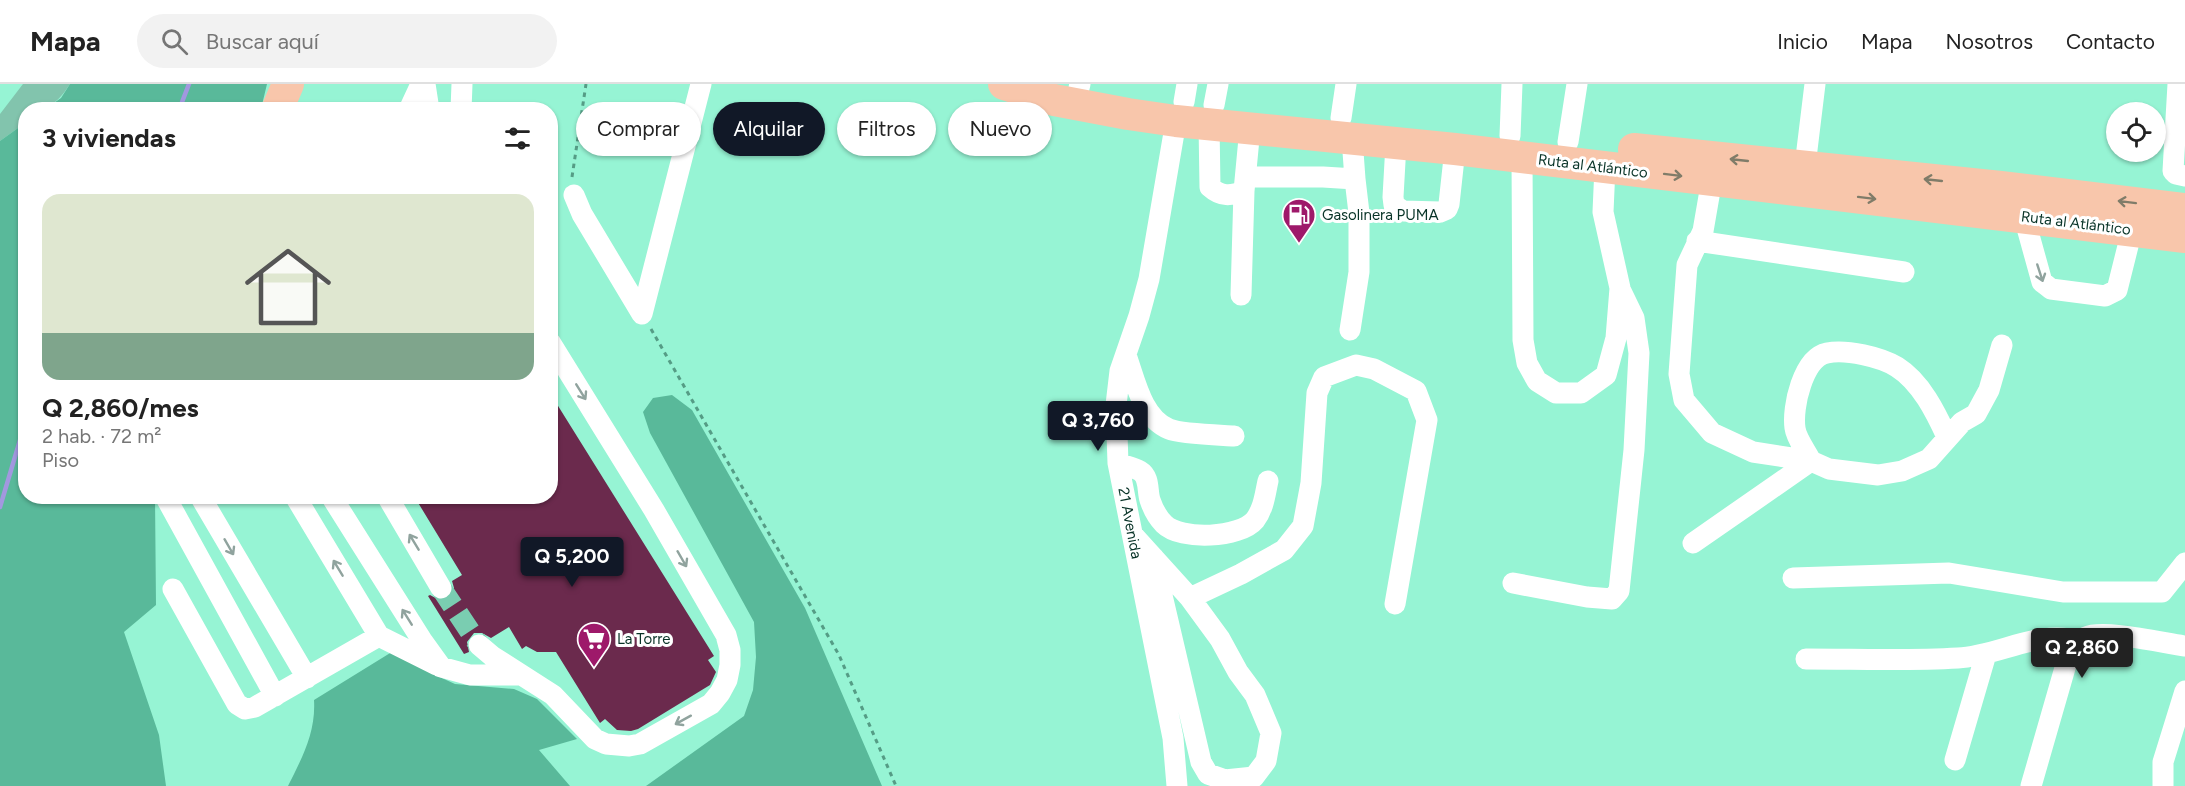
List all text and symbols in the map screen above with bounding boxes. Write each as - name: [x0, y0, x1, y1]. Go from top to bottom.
- search box: [137, 14, 557, 68]
- text: Mapa: [30, 24, 101, 58]
- icon: search: [158, 25, 191, 58]
- text: Buscar aquí: [206, 28, 319, 55]
- text: Inicio: [1777, 29, 1828, 54]
- text: Mapa: [1861, 29, 1913, 54]
- text: Nosotros: [1946, 29, 2033, 54]
- text: Contacto: [2066, 29, 2155, 54]
- chip: Comprar: [576, 102, 701, 156]
- chip: Alquilar: [713, 102, 825, 156]
- chip: Filtros: [837, 102, 936, 156]
- chip: Nuevo: [948, 102, 1052, 156]
- map controls: [2106, 102, 2166, 162]
- button: locate: [2106, 102, 2166, 162]
- text: 3 viviendas: [42, 122, 176, 154]
- icon: filters: [501, 122, 534, 155]
- street label: Ruta al Atlántico: [1537, 150, 1649, 182]
- one-way arrow: [1730, 154, 1750, 165]
- one-way arrow: [1663, 170, 1682, 181]
- one-way arrow: [1924, 174, 1944, 185]
- one-way arrow: [1856, 193, 1876, 204]
- one-way arrow: [2117, 196, 2137, 207]
- fuel station icon: Gasolinera PUMA: [1281, 197, 1317, 244]
- place label: Gasolinera PUMA: [1322, 206, 1439, 224]
- street label: Ruta al Atlántico: [2020, 207, 2132, 239]
- icon: home: [234, 233, 342, 341]
- one-way arrow: [2035, 263, 2046, 282]
- one-way arrow: [576, 383, 588, 400]
- text: Q 2,860/mes: [42, 392, 199, 424]
- pin: Q 3,760: [1043, 401, 1153, 452]
- text: Q 3,760: [1062, 408, 1134, 432]
- text: 2 hab. · 72 m²: [42, 424, 161, 448]
- text: Piso: [42, 448, 79, 472]
- street label: 21 Avenida: [1114, 486, 1146, 560]
- one-way arrow: [407, 534, 419, 551]
- pin: Q 5,200: [517, 537, 627, 588]
- one-way arrow: [224, 538, 236, 555]
- text: Q 5,200: [535, 544, 609, 568]
- one-way arrow: [676, 550, 688, 567]
- one-way arrow: [331, 560, 343, 577]
- one-way arrow: [400, 609, 412, 626]
- supermarket icon: La Torre: [576, 621, 612, 668]
- pin: Q 2,860: [2027, 628, 2137, 679]
- place label: La Torre: [617, 630, 671, 648]
- text: Q 2,860: [2045, 635, 2119, 659]
- one-way arrow: [675, 714, 692, 726]

